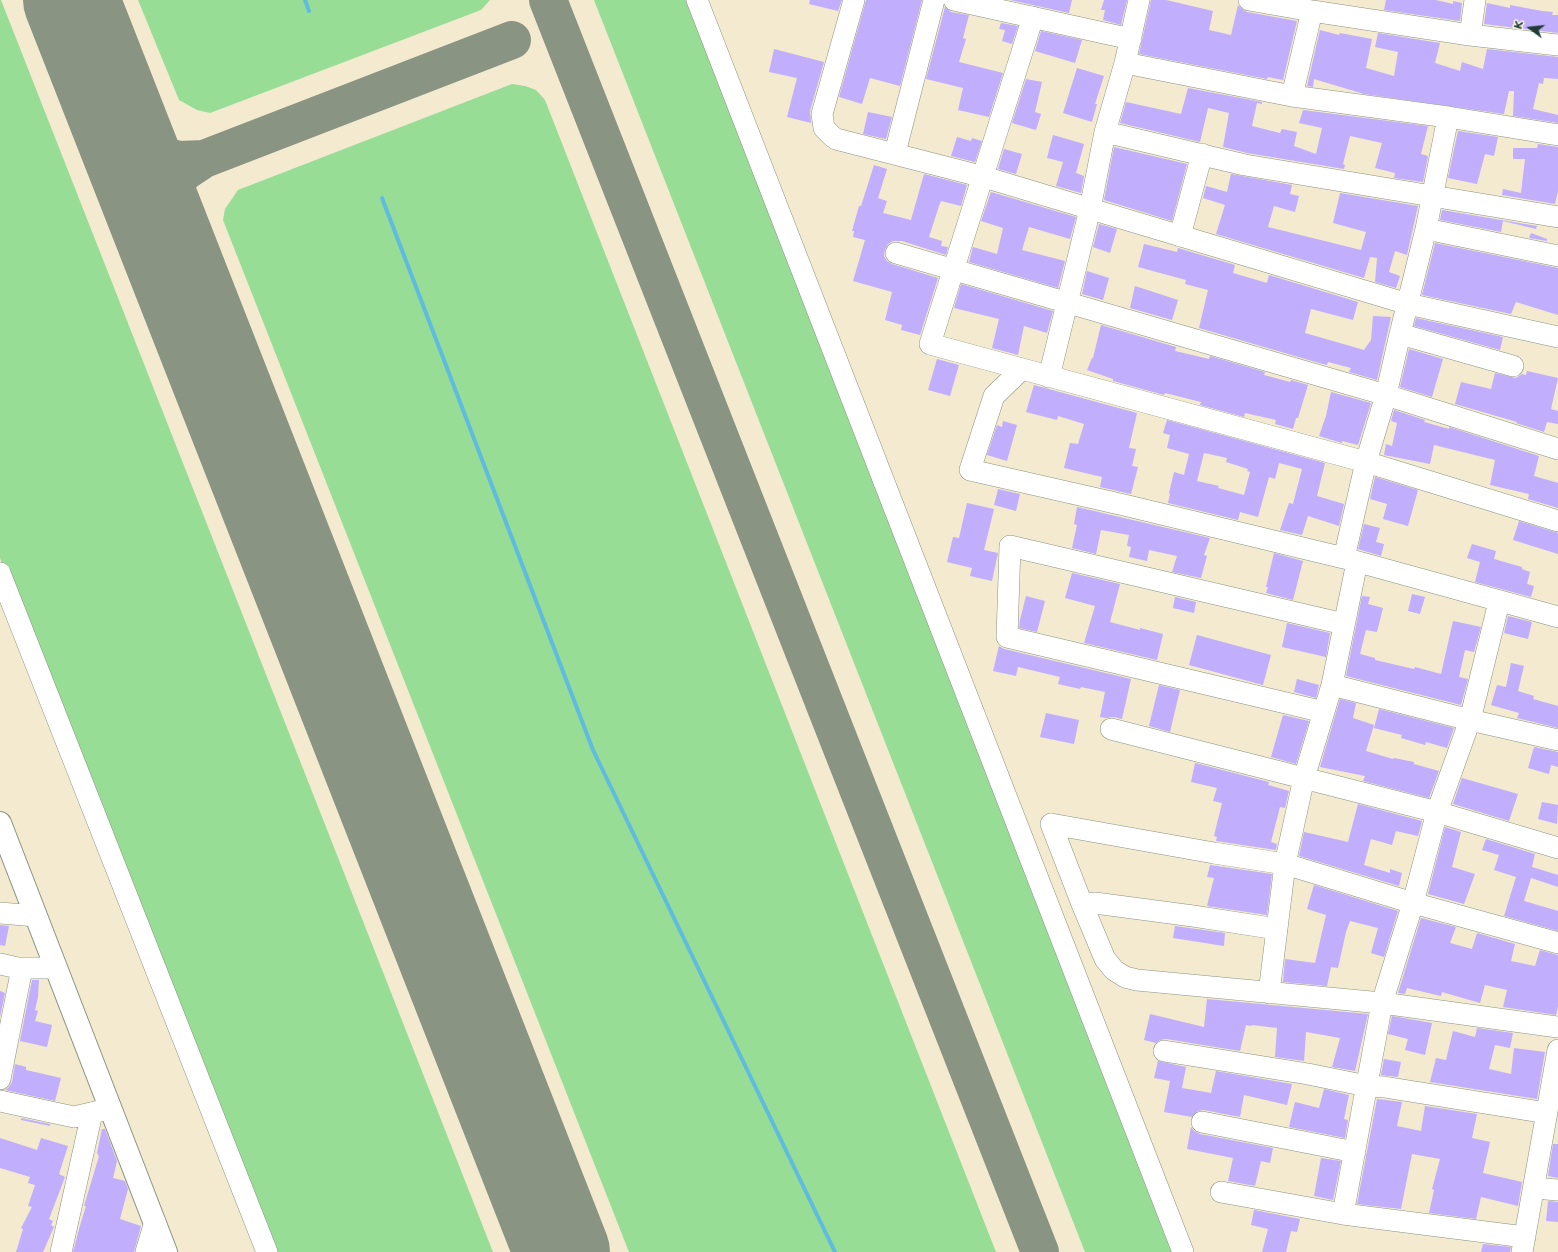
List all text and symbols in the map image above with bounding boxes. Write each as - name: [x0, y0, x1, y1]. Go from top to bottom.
- north arrow: [1510, 8, 1550, 48]
- text: K: [1509, 19, 1527, 31]

